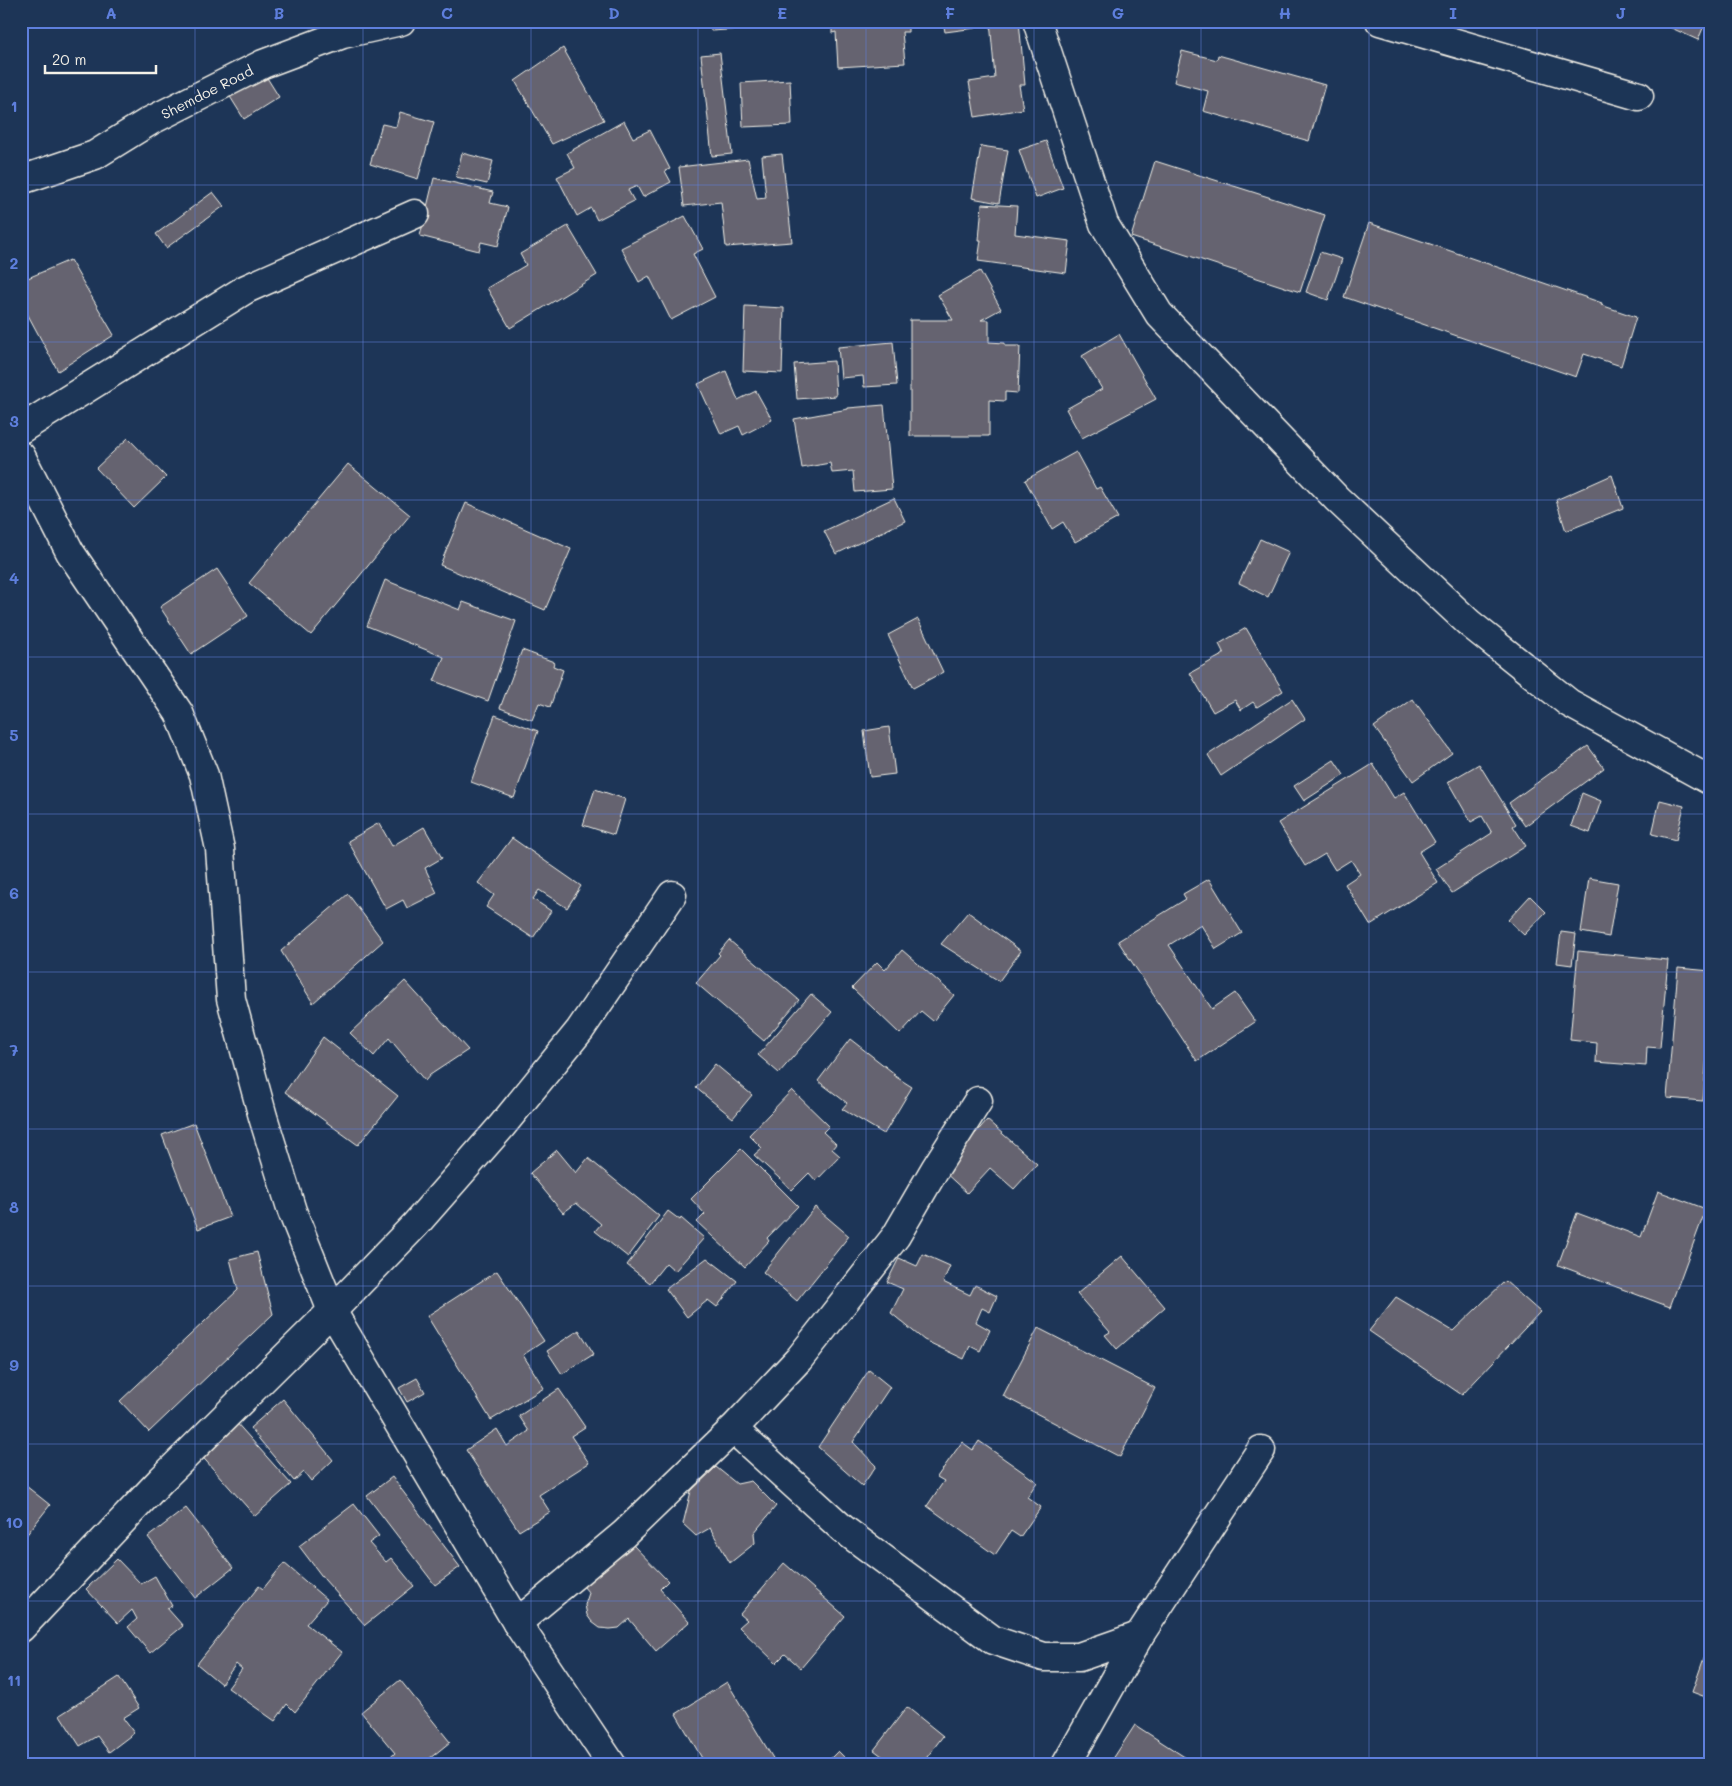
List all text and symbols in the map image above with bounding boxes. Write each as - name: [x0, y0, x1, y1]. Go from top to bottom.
- text: A: [105, 2, 117, 23]
- text: B: [274, 2, 284, 23]
- text: C: [441, 2, 453, 23]
- text: D: [608, 2, 620, 23]
- text: E: [777, 2, 787, 23]
- text: F: [945, 2, 955, 23]
- text: G: [1112, 2, 1124, 23]
- text: H: [1279, 2, 1291, 23]
- text: I: [1449, 2, 1457, 23]
- text: J: [1616, 2, 1626, 23]
- scale bar: [45, 42, 156, 74]
- text: 20 m: [52, 49, 86, 69]
- street label: Shemdoe Road: [158, 61, 256, 123]
- text: 1: [10, 95, 18, 116]
- text: 2: [10, 252, 19, 273]
- text: 3: [9, 410, 19, 431]
- text: 4: [9, 567, 19, 588]
- text: 5: [9, 724, 19, 745]
- text: 6: [9, 882, 19, 903]
- text: 7: [10, 1039, 19, 1060]
- text: 8: [9, 1196, 19, 1217]
- text: 9: [9, 1354, 19, 1375]
- text: 10: [5, 1511, 23, 1532]
- text: 11: [7, 1669, 21, 1690]

